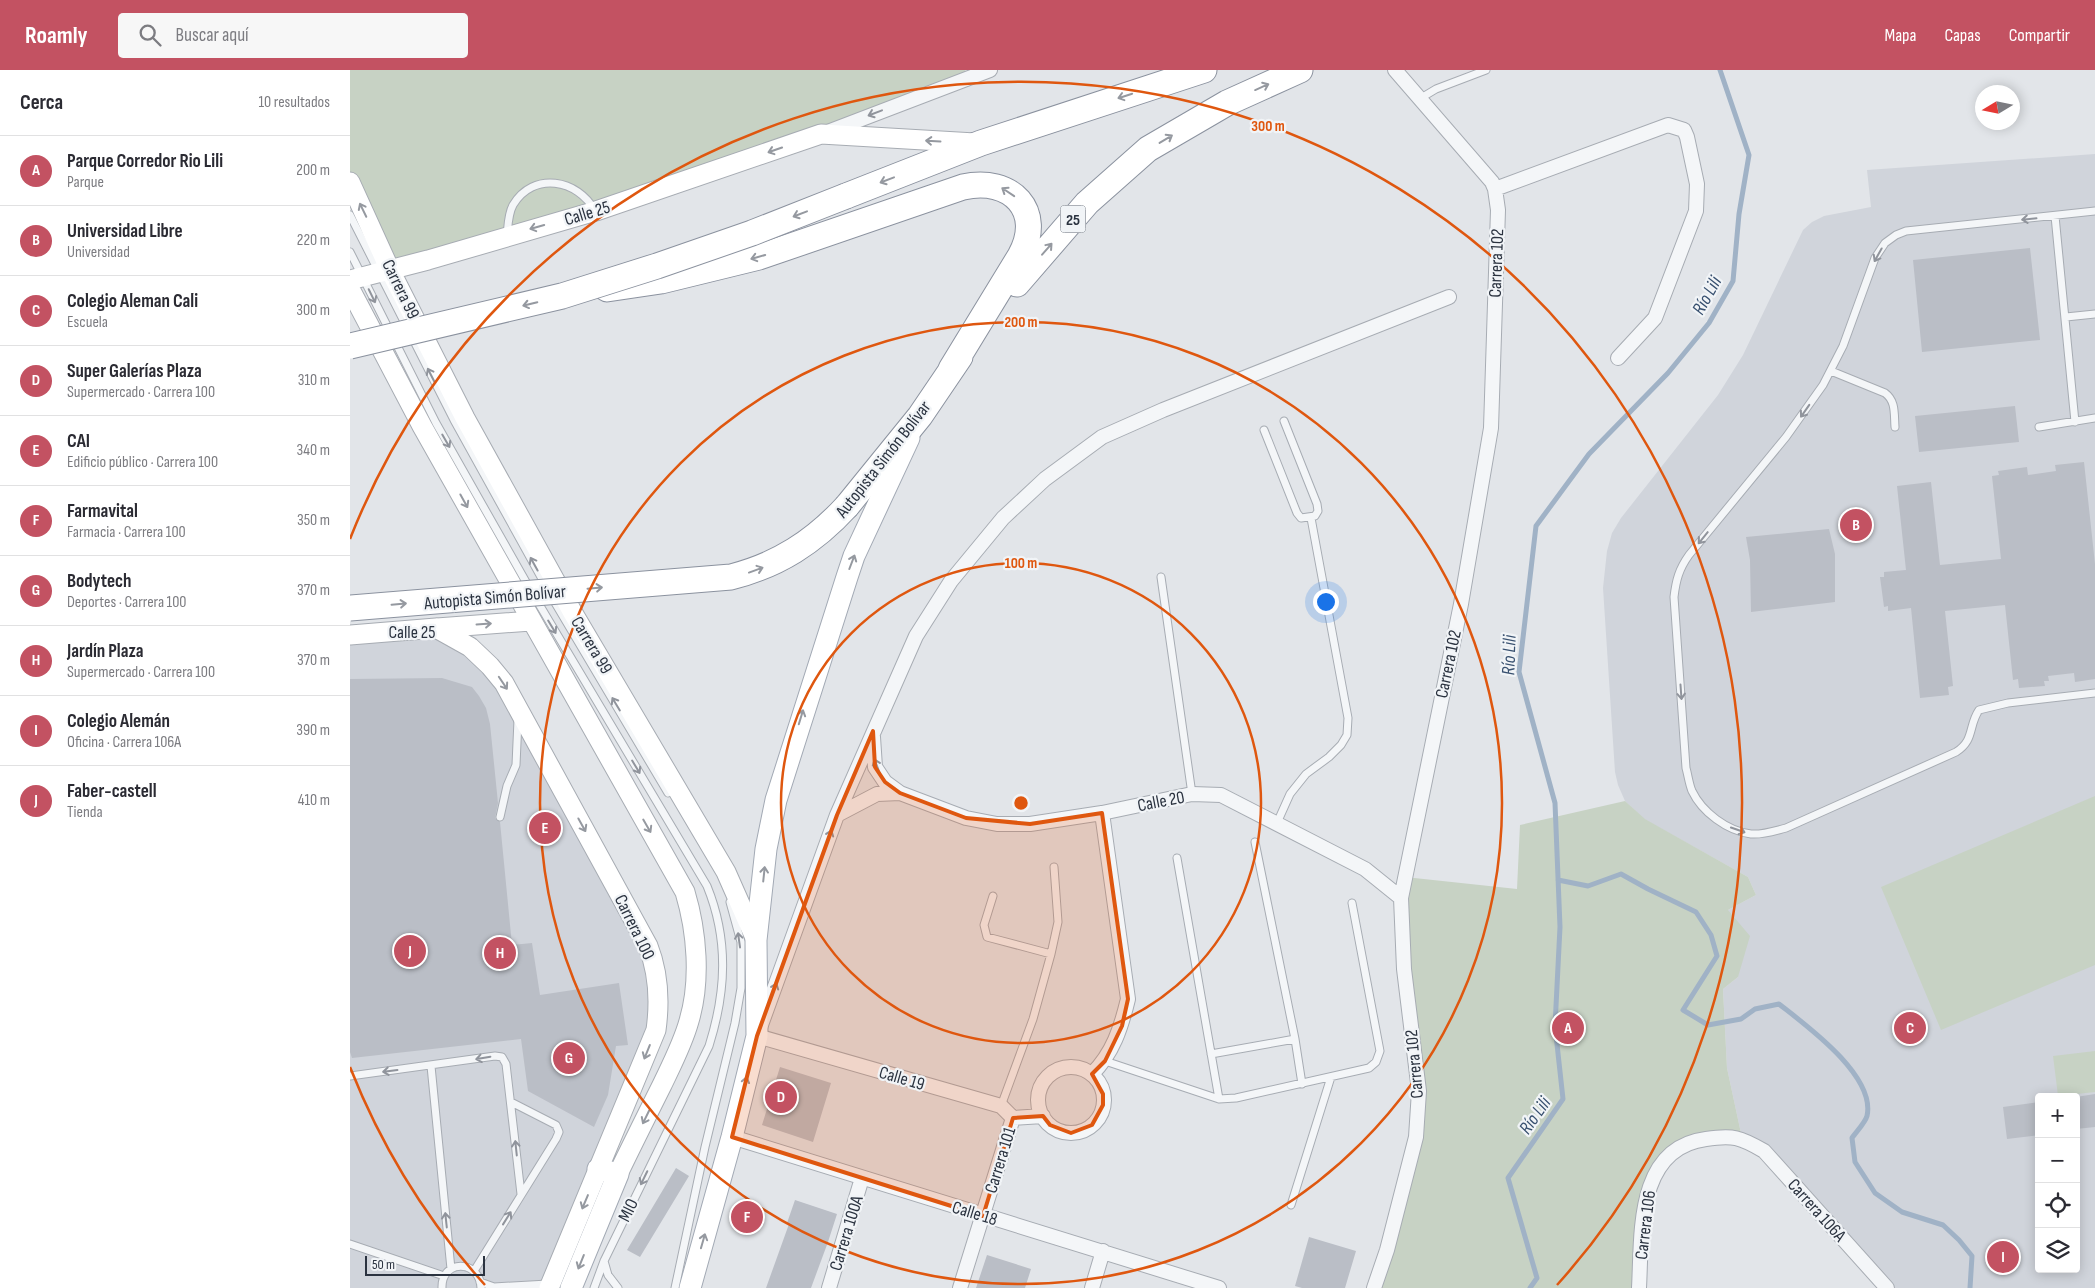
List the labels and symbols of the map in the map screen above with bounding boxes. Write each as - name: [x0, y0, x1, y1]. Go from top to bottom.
- one-way arrow: [1254, 81, 1269, 91]
- north arrow: [1975, 85, 2020, 130]
- one-way arrow: [1117, 92, 1133, 101]
- one-way arrow: [868, 109, 883, 118]
- text: 300 m: [1251, 117, 1285, 136]
- one-way arrow: [1158, 134, 1172, 144]
- one-way arrow: [925, 136, 941, 145]
- one-way arrow: [768, 146, 783, 155]
- one-way arrow: [880, 176, 895, 185]
- one-way arrow: [1001, 187, 1015, 197]
- street label: Calle 25: [562, 197, 613, 230]
- one-way arrow: [358, 203, 368, 218]
- road number: 25: [1060, 206, 1086, 232]
- one-way arrow: [793, 210, 808, 219]
- one-way arrow: [2022, 214, 2038, 224]
- one-way arrow: [530, 223, 546, 233]
- street label: Carrera 102: [1485, 228, 1508, 298]
- one-way arrow: [1041, 243, 1053, 256]
- one-way arrow: [1873, 248, 1883, 263]
- one-way arrow: [751, 252, 767, 262]
- street label: Carrera 99: [377, 256, 424, 322]
- water label: Río Lili: [1687, 272, 1727, 319]
- one-way arrow: [368, 288, 378, 303]
- one-way arrow: [522, 300, 538, 309]
- text: 200 m: [1004, 313, 1038, 332]
- one-way arrow: [426, 368, 436, 383]
- street label: Autopista Simón Bolívar: [831, 397, 935, 523]
- one-way arrow: [1800, 404, 1810, 418]
- one-way arrow: [441, 433, 451, 447]
- one-way arrow: [459, 494, 469, 509]
- pin: B: [1840, 506, 1872, 544]
- one-way arrow: [1697, 531, 1708, 544]
- text: 100 m: [1005, 554, 1037, 573]
- one-way arrow: [848, 555, 857, 570]
- one-way arrow: [529, 557, 538, 572]
- one-way arrow: [748, 564, 764, 574]
- street label: Autopista Simón Bolívar: [422, 581, 567, 614]
- one-way arrow: [587, 584, 603, 593]
- your location: [1313, 589, 1339, 615]
- one-way arrow: [390, 600, 406, 609]
- street label: Carrera 99: [566, 613, 617, 678]
- one-way arrow: [475, 619, 491, 629]
- one-way arrow: [548, 620, 558, 634]
- street label: Calle 25: [389, 622, 435, 643]
- street label: Carrera 102: [1431, 628, 1466, 700]
- water label: Río Lili: [1497, 634, 1522, 676]
- one-way arrow: [498, 675, 508, 689]
- one-way arrow: [1676, 683, 1686, 699]
- one-way arrow: [610, 698, 620, 712]
- one-way arrow: [797, 709, 807, 725]
- one-way arrow: [631, 759, 641, 773]
- one-way arrow: [872, 759, 881, 774]
- street label: Calle 20: [1136, 787, 1186, 816]
- centre of rings: [1012, 794, 1030, 812]
- pin: E: [529, 809, 561, 847]
- one-way arrow: [577, 817, 587, 831]
- one-way arrow: [642, 818, 652, 833]
- one-way arrow: [1730, 826, 1746, 835]
- one-way arrow: [825, 830, 834, 845]
- one-way arrow: [759, 867, 769, 883]
- street label: Carrera 100: [610, 891, 659, 963]
- pin: J: [394, 932, 426, 970]
- one-way arrow: [734, 932, 744, 948]
- pin: H: [484, 934, 516, 972]
- one-way arrow: [770, 983, 779, 998]
- pin: A: [1552, 1009, 1584, 1047]
- pin: C: [1894, 1009, 1926, 1047]
- street label: Carrera 102: [1401, 1029, 1428, 1099]
- pin: G: [553, 1039, 585, 1077]
- one-way arrow: [642, 1044, 651, 1059]
- one-way arrow: [475, 1054, 491, 1064]
- street label: Calle 19: [877, 1062, 927, 1095]
- one-way arrow: [383, 1066, 399, 1076]
- one-way arrow: [741, 1077, 750, 1093]
- pin: D: [765, 1078, 797, 1116]
- water label: Río Lili: [1514, 1092, 1557, 1139]
- one-way arrow: [641, 1109, 650, 1124]
- street label: Carrera 101: [981, 1124, 1021, 1196]
- one-way arrow: [511, 1141, 521, 1157]
- one-way arrow: [639, 1170, 648, 1185]
- street label: Carrera 106A: [1783, 1175, 1850, 1246]
- street label: Carrera 106: [1631, 1189, 1660, 1261]
- one-way arrow: [580, 1193, 589, 1209]
- street label: Carrera 100A: [825, 1193, 868, 1273]
- street label: MIO: [614, 1195, 643, 1225]
- street label: Calle 18: [950, 1197, 1000, 1230]
- pin: F: [731, 1198, 763, 1236]
- one-way arrow: [502, 1211, 512, 1225]
- one-way arrow: [441, 1212, 451, 1228]
- one-way arrow: [698, 1233, 708, 1249]
- pin: I: [1987, 1238, 2019, 1276]
- scale bar: [365, 1253, 485, 1276]
- one-way arrow: [576, 1254, 585, 1270]

